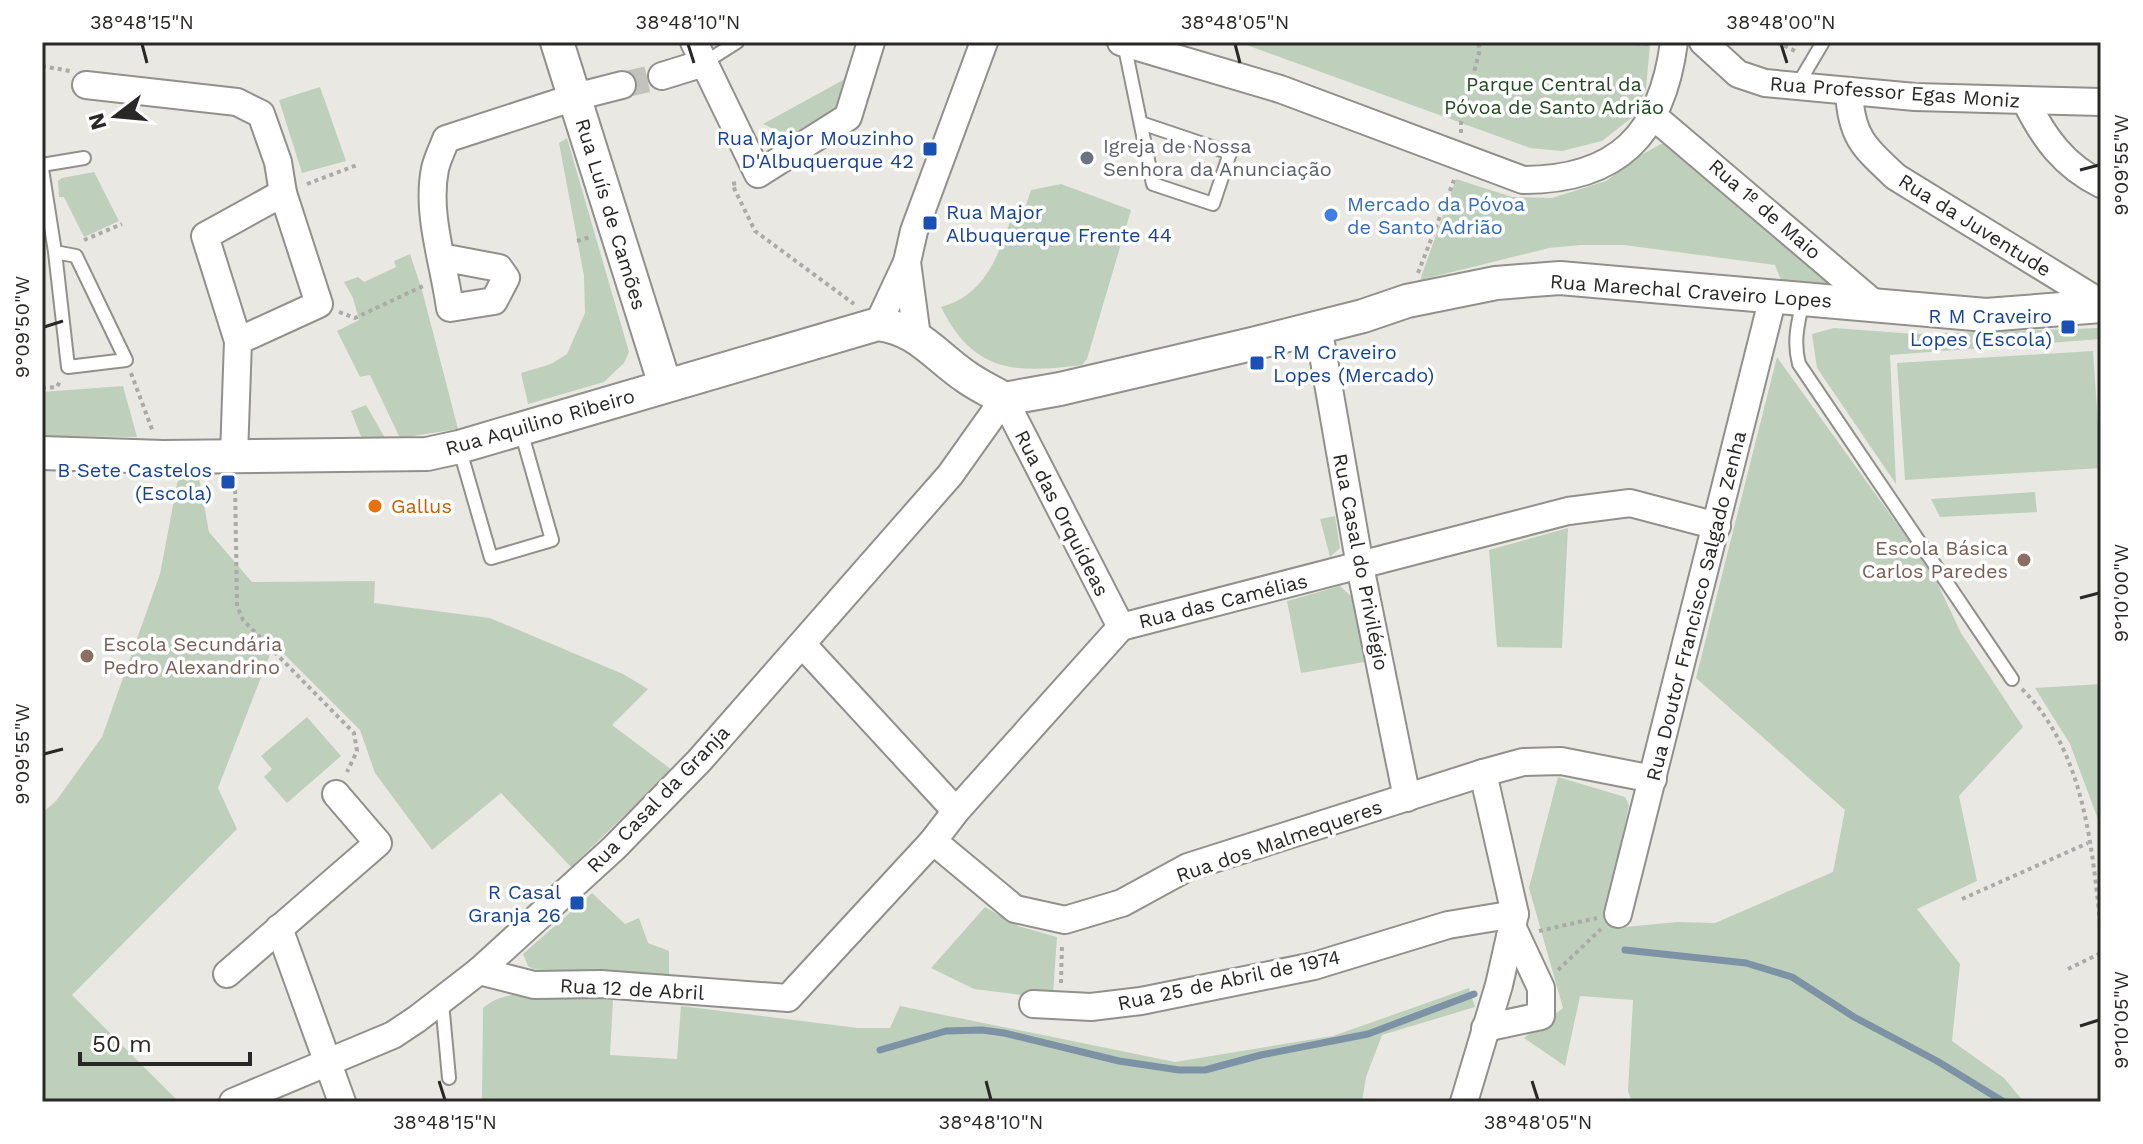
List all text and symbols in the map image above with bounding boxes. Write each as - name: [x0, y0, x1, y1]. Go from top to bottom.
- text: 38°48'15"N: [90, 10, 194, 34]
- text: 38°48'10"N: [636, 10, 740, 34]
- text: 38°48'05"N: [1181, 10, 1289, 34]
- text: 38°48'00"N: [1726, 10, 1836, 34]
- street label: Rua Professor Egas Moniz: [1769, 71, 2021, 113]
- park label: Parque Central da Póvoa de Santo Adrião: [1444, 72, 1664, 119]
- north arrow: [76, 76, 156, 156]
- text: N: [83, 110, 112, 133]
- text: 9°09'55"W: [2109, 114, 2133, 216]
- street label: Rua Luís de Camões: [570, 115, 652, 313]
- place label: Rua Major Mouzinho D'Albuquerque 42: [717, 126, 914, 173]
- place label: Igreja de Nossa Senhora da Anunciação: [1103, 134, 1332, 181]
- marker: Rua Major Mouzinho D'Albuquerque 42: [921, 140, 939, 158]
- marker: Igreja de Nossa Senhora da Anunciação: [1078, 149, 1096, 167]
- street label: Rua 1º de Maio: [1704, 154, 1826, 264]
- street label: Rua da Juventude: [1894, 168, 2056, 282]
- place label: Mercado da Póvoa de Santo Adrião: [1347, 192, 1525, 239]
- place label: Rua Major Albuquerque Frente 44: [946, 200, 1172, 247]
- marker: Mercado da Póvoa de Santo Adrião: [1322, 206, 1340, 224]
- marker: Rua Major Albuquerque Frente 44: [921, 214, 939, 232]
- street label: Rua Marechal Craveiro Lopes: [1549, 269, 1833, 313]
- text: 9°09'50"W: [10, 276, 34, 378]
- place label: R M Craveiro Lopes (Escola): [1910, 304, 2052, 351]
- marker: R M Craveiro Lopes (Escola): [2059, 318, 2077, 336]
- place label: R M Craveiro Lopes (Mercado): [1273, 340, 1434, 387]
- marker: R M Craveiro Lopes (Mercado): [1248, 354, 1266, 372]
- street label: Rua Aquilino Ribeiro: [443, 383, 637, 461]
- street label: Rua das Orquídeas: [1010, 426, 1114, 600]
- street label: Rua Doutor Francisco Salgado Zenha: [1641, 428, 1751, 784]
- street label: Rua Casal do Privilégio: [1328, 451, 1394, 673]
- place label: B Sete Castelos (Escola): [57, 458, 212, 505]
- marker: B Sete Castelos (Escola): [219, 473, 237, 491]
- place label: Gallus: [391, 494, 452, 518]
- marker: Gallus: [366, 497, 384, 515]
- place label: Escola Básica Carlos Paredes: [1862, 536, 2008, 583]
- text: 9°10'00"W: [2109, 544, 2133, 642]
- marker: Escola Básica Carlos Paredes: [2015, 551, 2033, 569]
- street label: Rua das Camélias: [1136, 568, 1310, 634]
- place label: Escola Secundária Pedro Alexandrino: [103, 632, 282, 679]
- marker: Escola Secundária Pedro Alexandrino: [78, 647, 96, 665]
- text: 9°09'55"W: [10, 703, 34, 805]
- street label: Rua Casal da Granja: [582, 720, 734, 878]
- street label: Rua dos Malmequeres: [1173, 794, 1385, 888]
- place label: R Casal Granja 26: [468, 880, 561, 927]
- marker: R Casal Granja 26: [568, 894, 586, 912]
- street label: Rua 25 de Abril de 1974: [1115, 945, 1343, 1015]
- text: 9°10'05"W: [2109, 971, 2133, 1069]
- street label: Rua 12 de Abril: [559, 973, 705, 1005]
- scale bar: [80, 1016, 250, 1066]
- text: 50 m: [92, 1030, 152, 1058]
- text: 38°48'15"N: [393, 1110, 497, 1134]
- text: 38°48'10"N: [939, 1110, 1043, 1134]
- text: 38°48'05"N: [1484, 1110, 1592, 1134]

